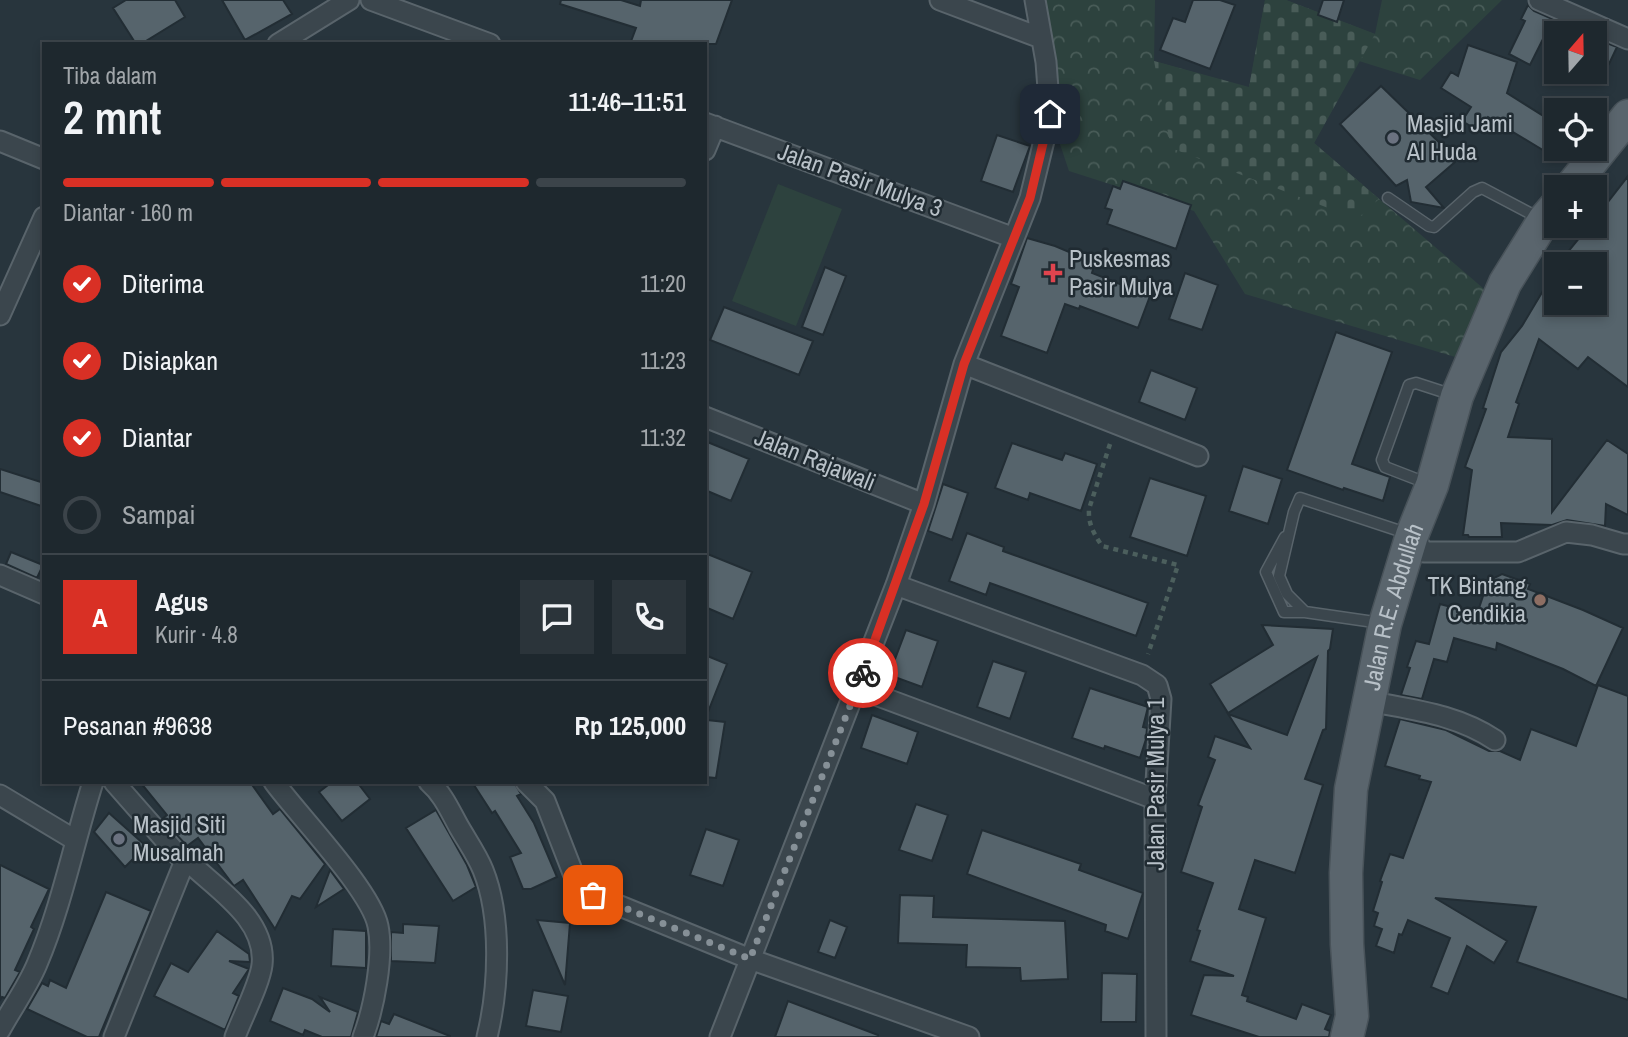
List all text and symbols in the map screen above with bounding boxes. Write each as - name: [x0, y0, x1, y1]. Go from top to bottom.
- north arrow: [1544, 21, 1606, 84]
- map controls: [1544, 21, 1607, 315]
- text: Tiba dalam: [63, 60, 157, 91]
- text: 11:46–11:51: [568, 84, 686, 119]
- pin: [1020, 84, 1080, 144]
- text: 2 mnt: [63, 86, 162, 148]
- icon: home: [1031, 95, 1069, 133]
- button: locate: [1544, 98, 1607, 161]
- place label: Masjid Jami Al Huda: [1406, 107, 1513, 167]
- marker: Masjid Jami Al Huda: [1385, 130, 1401, 146]
- street label: Jalan Pasir Mulya 3: [774, 134, 947, 224]
- button: +: [1544, 175, 1607, 238]
- text: Diantar · 160 m: [63, 197, 193, 228]
- place label: Puskesmas Pasir Mulya: [1069, 242, 1173, 302]
- button: −: [1544, 252, 1607, 315]
- marker: Puskesmas Pasir Mulya: [1043, 263, 1063, 283]
- icon: check: [63, 265, 101, 303]
- text: Diterima: [122, 266, 204, 301]
- text: 11:20: [640, 268, 686, 299]
- icon: check: [63, 342, 101, 380]
- text: Disiapkan: [122, 343, 218, 378]
- text: 11:23: [640, 345, 686, 376]
- icon: check: [63, 419, 101, 457]
- text: Diantar: [122, 420, 192, 455]
- street label: Jalan Rajawali: [750, 420, 881, 498]
- text: 11:32: [640, 422, 686, 453]
- text: Sampai: [122, 497, 195, 532]
- street label: Jalan R.E. Abdullah: [1355, 518, 1430, 693]
- place label: TK Bintang Cendikia: [1428, 569, 1526, 629]
- button: chat: [520, 580, 594, 654]
- button: phone: [612, 580, 686, 654]
- text: Agus: [155, 584, 208, 619]
- marker: TK Bintang Cendikia: [1532, 592, 1548, 608]
- text: A: [92, 600, 108, 635]
- text: Kurir · 4.8: [155, 619, 238, 650]
- courier: [828, 638, 898, 708]
- icon: bike: [844, 654, 882, 692]
- street label: Jalan Pasir Mulya 1: [1139, 698, 1171, 870]
- text: Pesanan #9638: [63, 708, 212, 743]
- text: Rp 125,000: [575, 708, 686, 743]
- place label: Masjid Siti Musalmah: [133, 808, 226, 868]
- marker: Masjid Siti Musalmah: [111, 831, 127, 847]
- pin: [563, 865, 623, 925]
- icon: bag: [574, 876, 612, 914]

